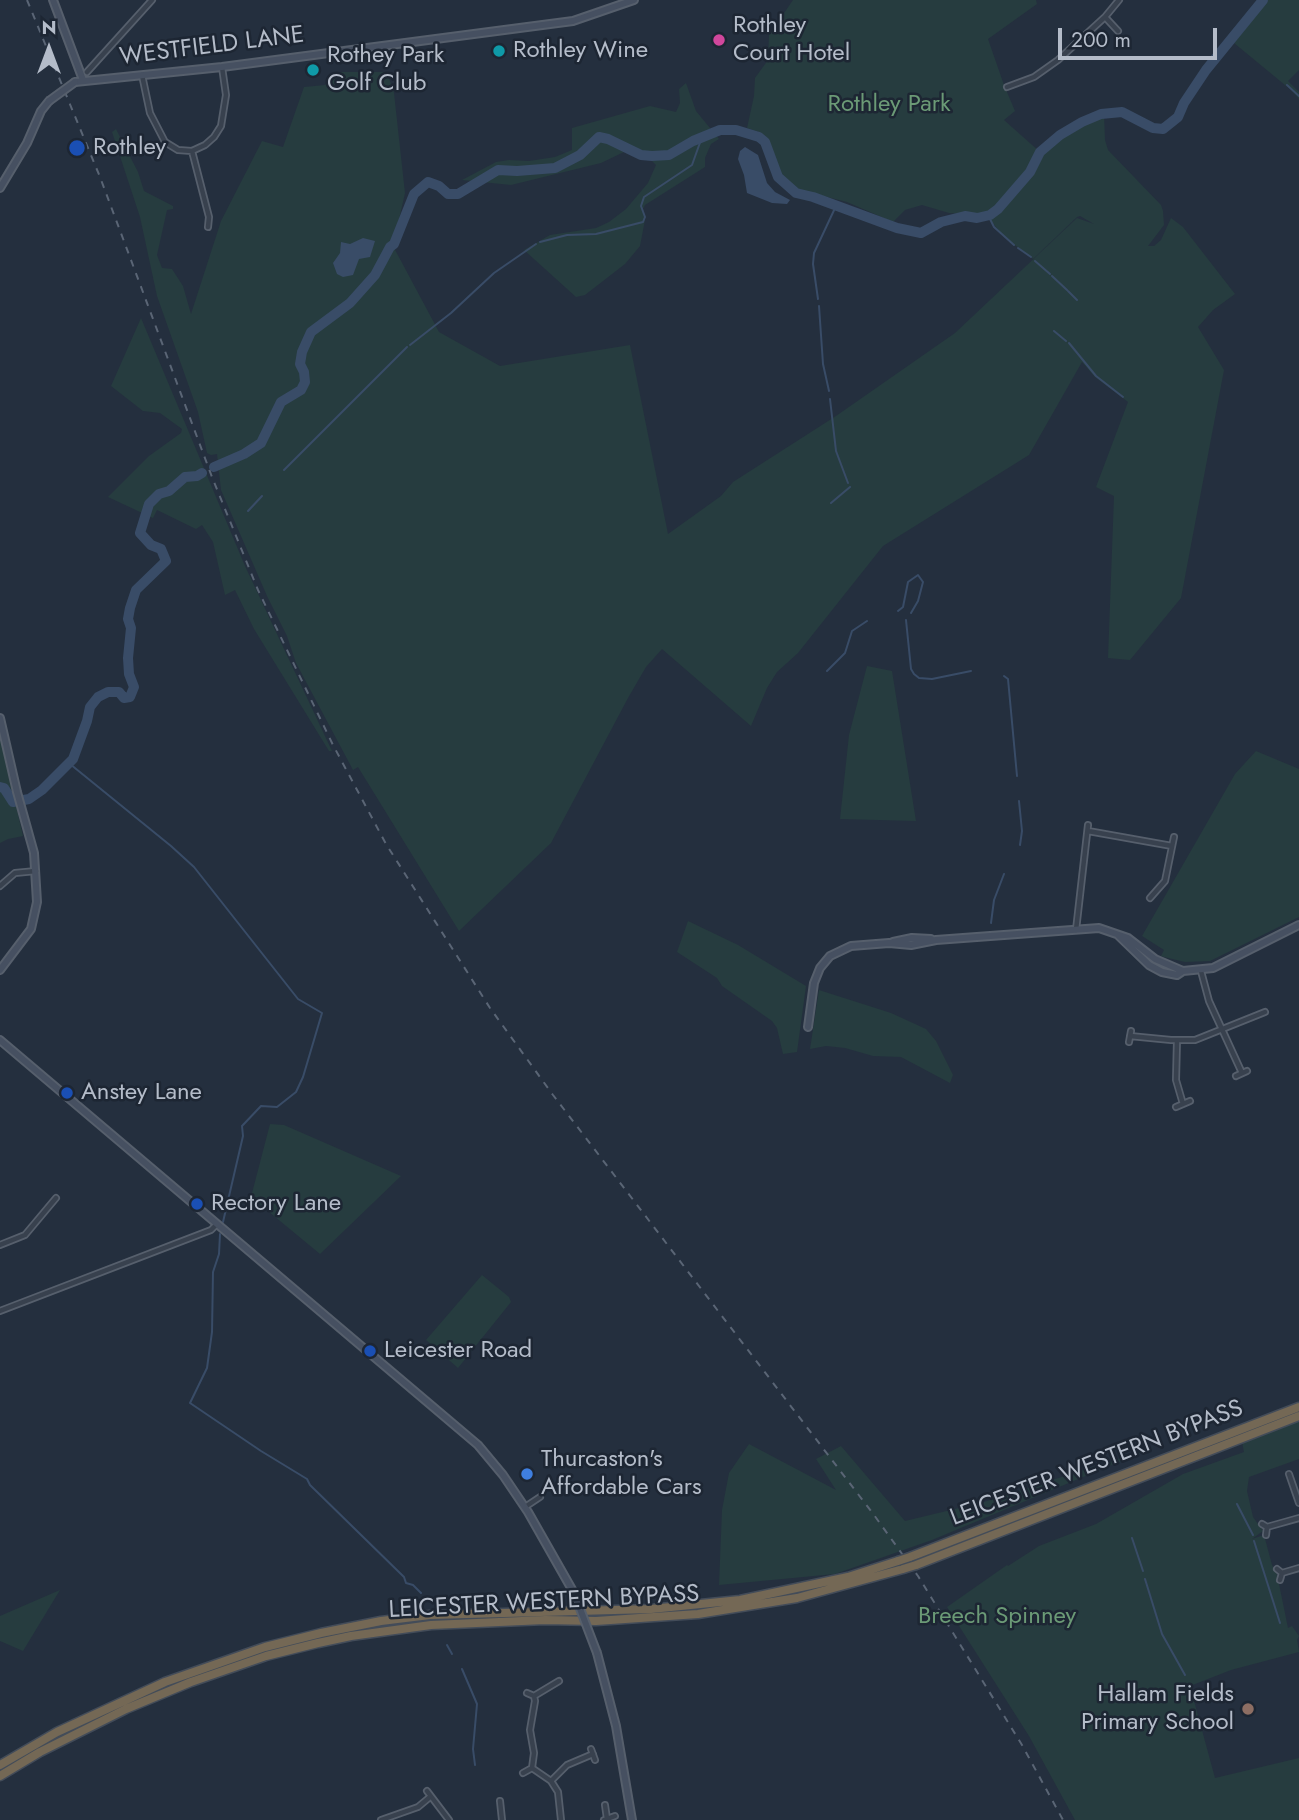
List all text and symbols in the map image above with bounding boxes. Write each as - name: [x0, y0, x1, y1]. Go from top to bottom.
- place label: Rothley Court Hotel: [733, 12, 850, 68]
- north arrow: [14, 14, 84, 84]
- text: N: [41, 14, 57, 41]
- scale bar: [1061, 14, 1220, 58]
- street label: WESTFIELD LANE: [118, 21, 306, 73]
- text: 200 m: [1071, 25, 1131, 55]
- marker: Rothley Court Hotel: [711, 32, 727, 48]
- place label: Rothley Wine: [513, 37, 648, 65]
- place label: Rothey Park Golf Club: [327, 42, 444, 98]
- marker: Rothley Wine: [491, 43, 507, 59]
- marker: Rothey Park Golf Club: [305, 62, 321, 78]
- park label: Rothley Park: [828, 91, 950, 119]
- place label: Rothley: [93, 134, 166, 162]
- marker: Rothley: [67, 138, 87, 158]
- place label: Anstey Lane: [81, 1079, 202, 1107]
- marker: Anstey Lane: [59, 1085, 75, 1101]
- place label: Rectory Lane: [211, 1190, 341, 1218]
- marker: Rectory Lane: [189, 1196, 205, 1212]
- place label: Leicester Road: [384, 1337, 532, 1365]
- marker: Leicester Road: [362, 1343, 378, 1359]
- street label: LEICESTER WESTERN BYPASS: [947, 1395, 1247, 1533]
- place label: Thurcaston's Affordable Cars: [541, 1446, 702, 1502]
- marker: Thurcaston's Affordable Cars: [519, 1466, 535, 1482]
- street label: LEICESTER WESTERN BYPASS: [388, 1580, 700, 1626]
- park label: Breech Spinney: [918, 1603, 1076, 1631]
- place label: Hallam Fields Primary School: [1081, 1681, 1234, 1737]
- marker: Hallam Fields Primary School: [1240, 1701, 1256, 1717]

